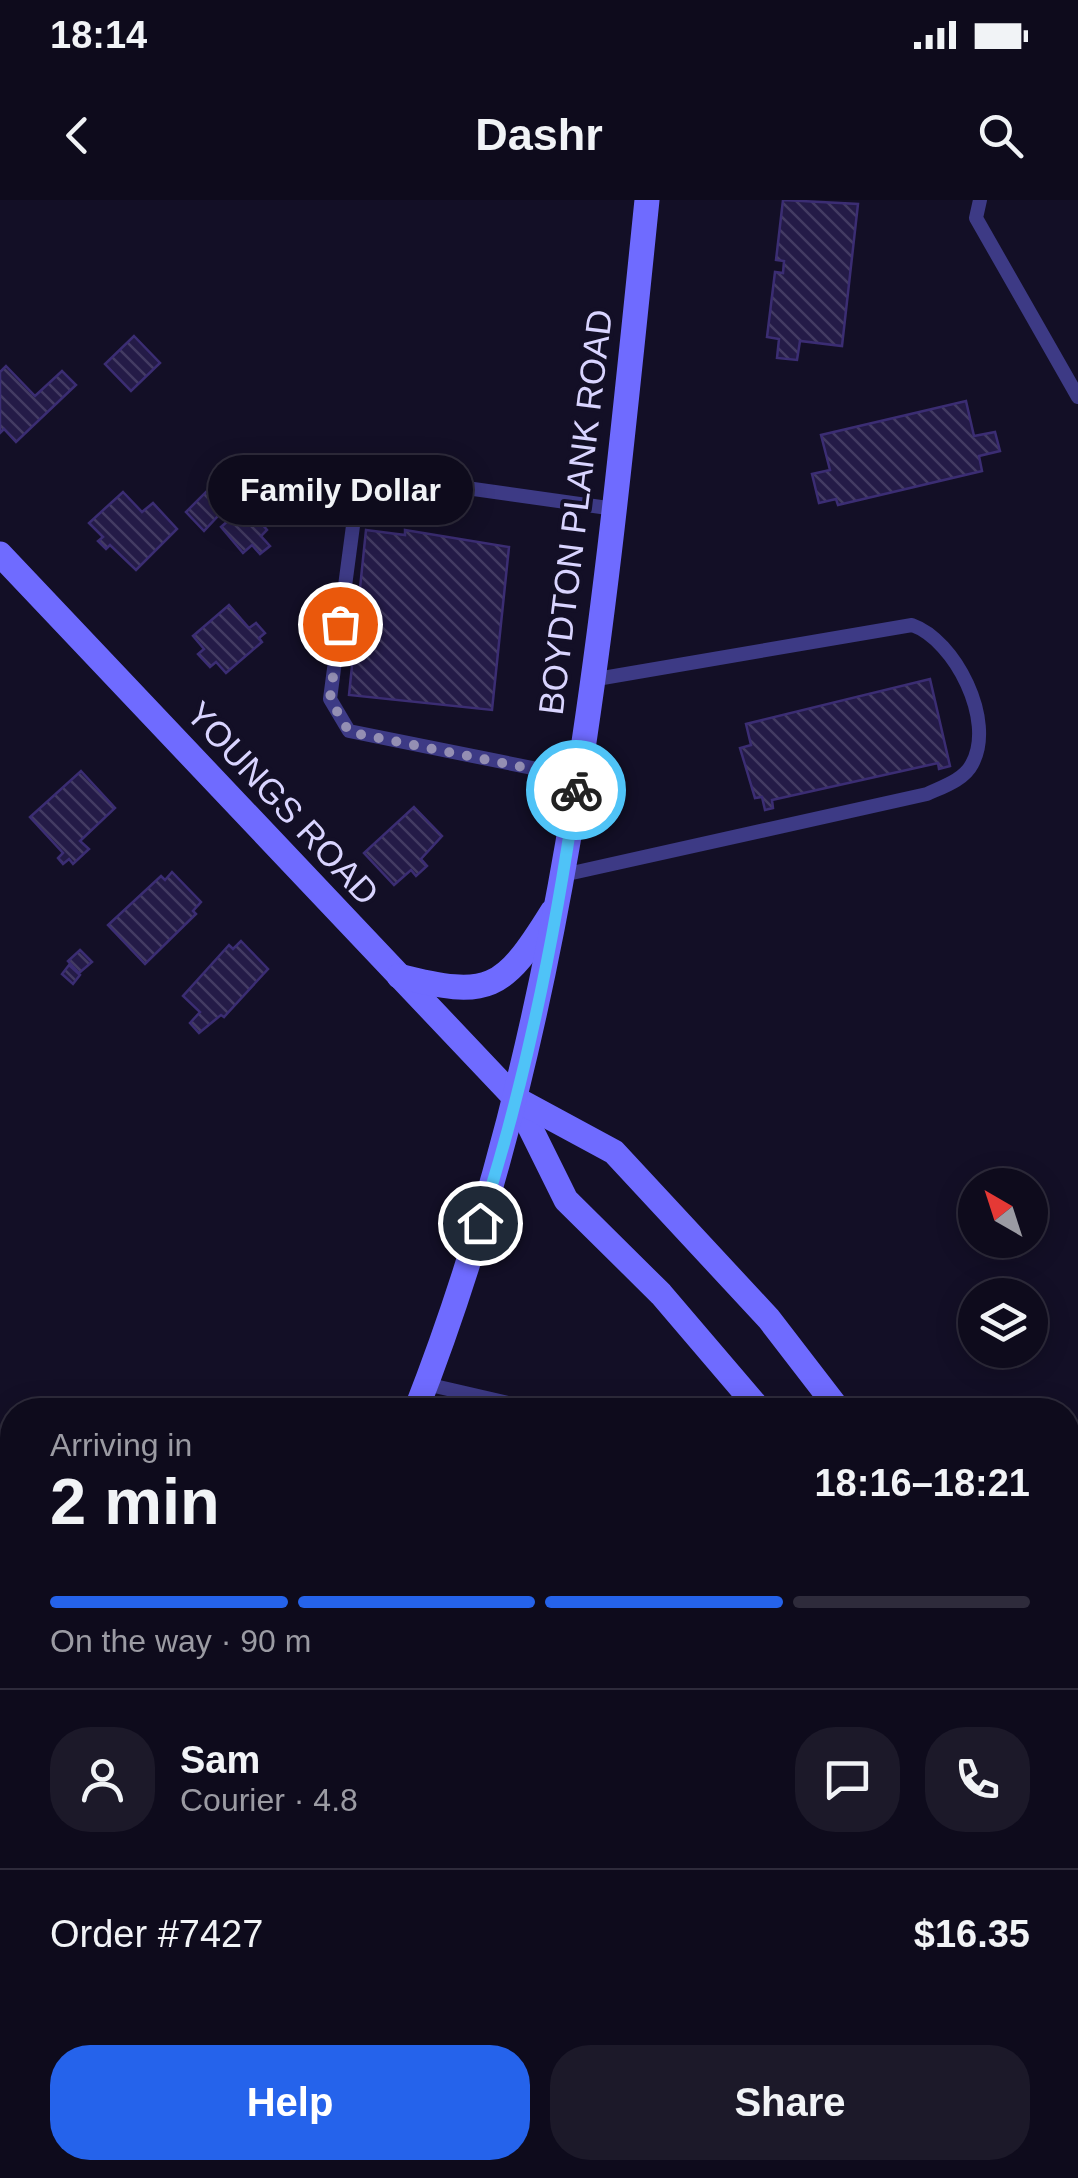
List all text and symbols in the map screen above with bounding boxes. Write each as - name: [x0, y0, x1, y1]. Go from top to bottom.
- text: 18:14: [50, 14, 147, 56]
- icon: back: [50, 108, 105, 163]
- icon: search: [973, 108, 1028, 163]
- text: Dashr: [475, 109, 603, 160]
- street label: BOYDTON PLANK ROAD: [531, 307, 619, 717]
- callout: Family Dollar: [208, 454, 472, 524]
- text: Family Dollar: [240, 472, 441, 508]
- pin: [298, 582, 383, 667]
- icon: bag: [313, 597, 368, 652]
- street label: YOUNGS ROAD: [179, 694, 387, 912]
- courier: [526, 740, 626, 840]
- icon: bike: [549, 763, 604, 818]
- north arrow: [958, 1168, 1048, 1258]
- map controls: [958, 1168, 1048, 1368]
- pin: [438, 1181, 523, 1266]
- icon: home: [453, 1196, 508, 1251]
- button: layers: [958, 1278, 1048, 1368]
- text: Arriving in: [50, 1427, 192, 1463]
- text: 18:16–18:21: [814, 1462, 1030, 1504]
- text: 2 min: [50, 1465, 220, 1538]
- text: On the way · 90 m: [50, 1623, 311, 1659]
- button: person: [50, 1727, 155, 1832]
- button: chat: [795, 1727, 900, 1832]
- button: phone: [925, 1727, 1030, 1832]
- text: Sam: [180, 1739, 260, 1781]
- text: Courier · 4.8: [180, 1782, 358, 1818]
- text: Order #7427: [50, 1913, 263, 1955]
- text: $16.35: [914, 1913, 1030, 1955]
- button: Help: [50, 2045, 530, 2160]
- button: Share: [550, 2045, 1030, 2160]

